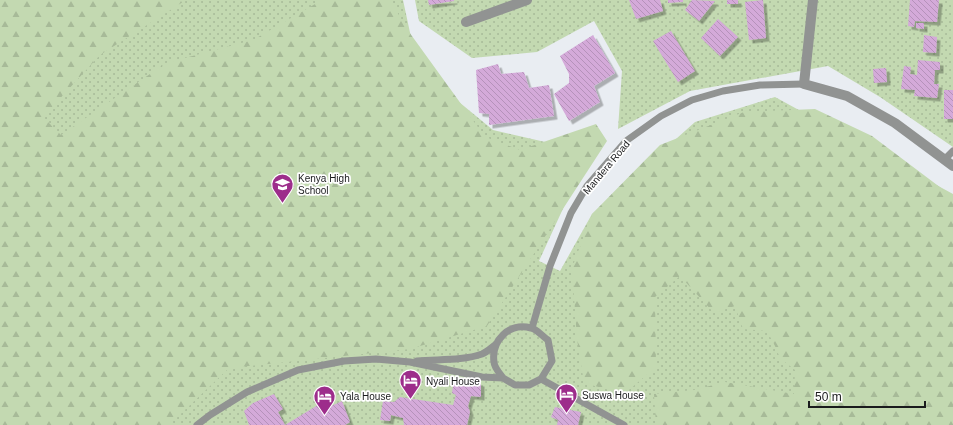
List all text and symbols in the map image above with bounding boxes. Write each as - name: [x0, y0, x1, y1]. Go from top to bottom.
- street label: Mandera Road: [581, 138, 632, 196]
- school or university icon: Kenya High School: [270, 171, 296, 204]
- place label: Kenya High School: [298, 173, 350, 196]
- hotel icon: Nyali House: [398, 368, 424, 401]
- place label: Nyali House: [426, 376, 480, 387]
- hotel icon: Suswa House: [553, 382, 579, 415]
- hotel icon: Yala House: [311, 383, 337, 416]
- scale bar: [809, 383, 925, 409]
- place label: Suswa House: [582, 390, 644, 401]
- text: 50 m: [815, 390, 842, 404]
- place label: Yala House: [340, 391, 391, 402]

